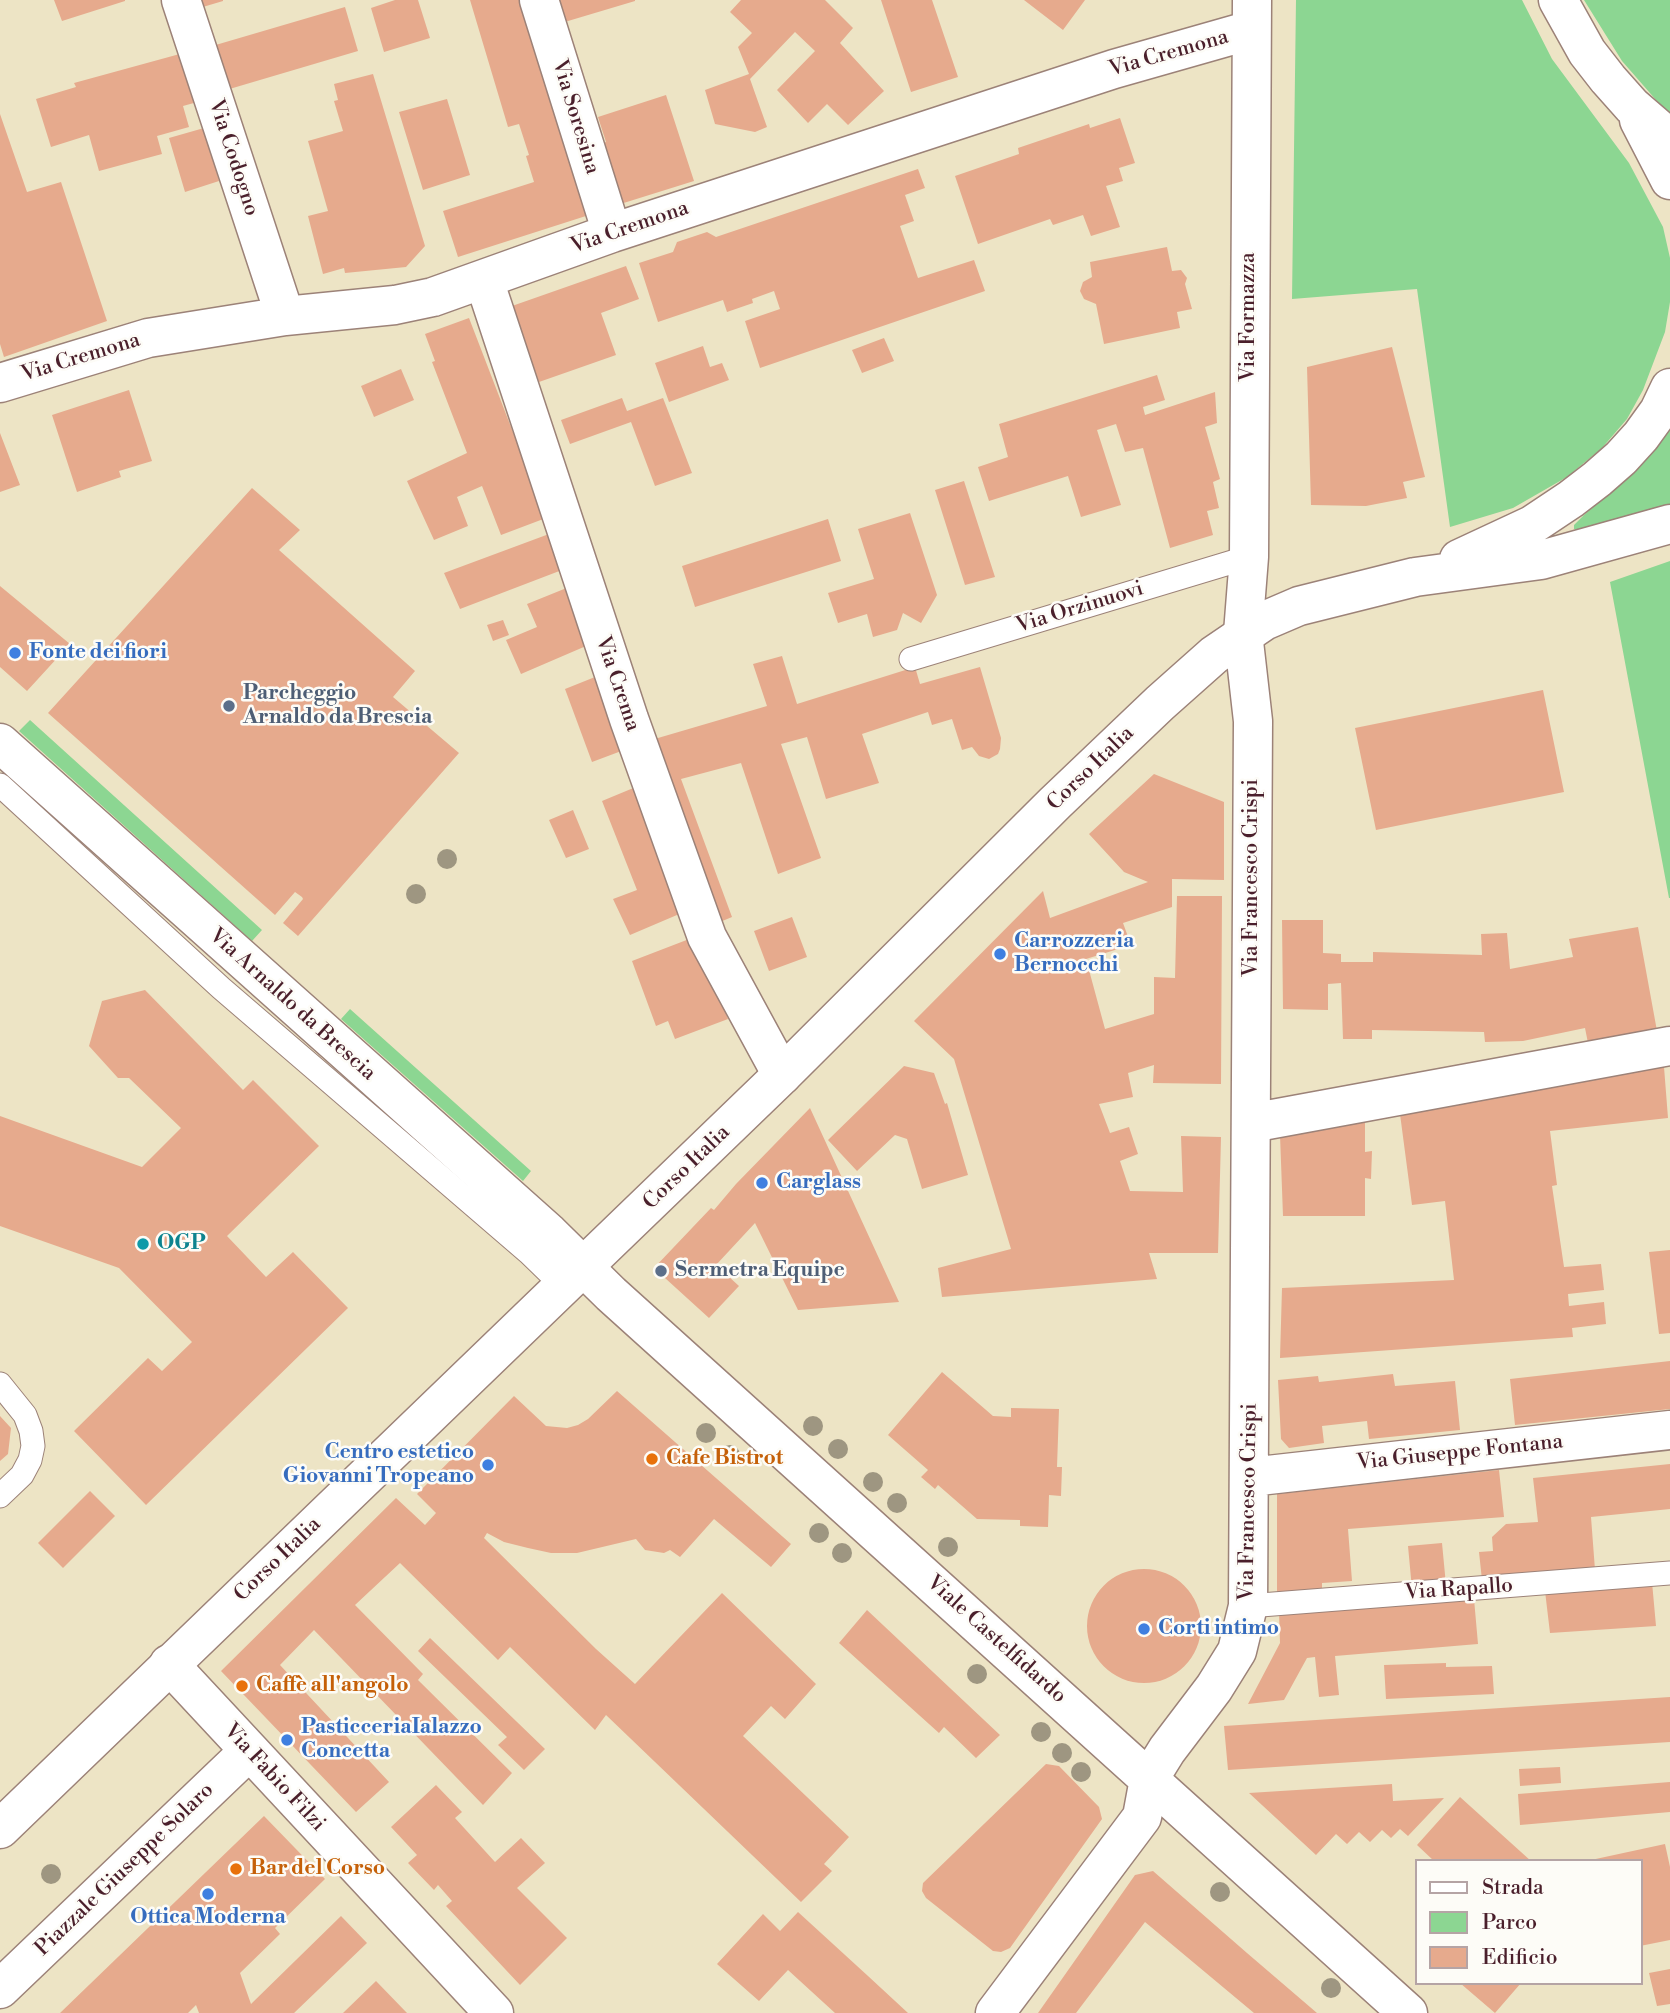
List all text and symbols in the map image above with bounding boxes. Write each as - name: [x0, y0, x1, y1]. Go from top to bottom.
- street label: Via Cremona: [1106, 25, 1232, 83]
- street label: Via Soresina: [546, 57, 604, 177]
- street label: Via Codogno: [202, 97, 264, 219]
- street label: Via Cremona: [568, 196, 692, 260]
- street label: Via Formazza: [1236, 252, 1262, 382]
- street label: Via Cremona: [19, 328, 143, 388]
- street label: Via Orzinuovi: [1013, 577, 1147, 639]
- street label: Via Crema: [589, 633, 645, 735]
- place label: Fonte dei fiori: [29, 640, 167, 666]
- marker: Fonte dei fiori: [7, 645, 23, 661]
- place label: Parcheggio Arnaldo da Brescia: [243, 681, 432, 731]
- marker: Parcheggio Arnaldo da Brescia: [221, 698, 237, 714]
- street label: Corso Italia: [1042, 721, 1140, 817]
- street label: Via Francesco Crispi: [1239, 779, 1265, 977]
- street label: Via Arnaldo da Brescia: [204, 924, 380, 1086]
- place label: Carrozzeria Bernocchi: [1014, 929, 1134, 979]
- marker: Carrozzeria Bernocchi: [992, 946, 1008, 962]
- street label: Corso Italia: [638, 1120, 736, 1216]
- place label: Carglass: [776, 1170, 861, 1196]
- marker: Carglass: [754, 1175, 770, 1191]
- place label: OGP: [157, 1231, 206, 1257]
- marker: OGP: [135, 1236, 151, 1252]
- place label: Sermetra Equipe: [675, 1258, 845, 1284]
- marker: Sermetra Equipe: [653, 1263, 669, 1279]
- street label: Via Francesco Crispi: [1235, 1403, 1263, 1601]
- street label: Via Giuseppe Fontana: [1356, 1430, 1564, 1476]
- place label: Centro estetico Giovanni Tropeano: [283, 1440, 474, 1490]
- place label: Cafe Bistrot: [666, 1446, 783, 1472]
- marker: Cafe Bistrot: [644, 1451, 660, 1467]
- marker: Centro estetico Giovanni Tropeano: [480, 1457, 496, 1473]
- street label: Corso Italia: [229, 1512, 327, 1608]
- street label: Viale Castelfidardo: [921, 1571, 1071, 1709]
- street label: Via Rapallo: [1404, 1574, 1514, 1606]
- place label: Corti intimo: [1158, 1616, 1279, 1642]
- marker: Corti intimo: [1136, 1621, 1152, 1637]
- place label: Caffè all'angolo: [256, 1673, 409, 1699]
- marker: Caffè all'angolo: [234, 1678, 250, 1694]
- place label: PasticceriaIalazzo Concetta: [301, 1715, 482, 1765]
- street label: Via Fabio Filzi: [218, 1719, 330, 1837]
- marker: PasticceriaIalazzo Concetta: [279, 1732, 295, 1748]
- street label: Piazzale Giuseppe Solaro: [30, 1778, 220, 1962]
- place label: Bar del Corso: [250, 1856, 385, 1882]
- legend: [1414, 1859, 1642, 1985]
- marker: Bar del Corso: [228, 1861, 244, 1877]
- text: Strada: [1482, 1875, 1544, 1901]
- marker: Ottica Moderna: [200, 1886, 216, 1902]
- place label: Ottica Moderna: [130, 1905, 286, 1931]
- text: Parco: [1482, 1910, 1537, 1936]
- text: Edificio: [1482, 1945, 1558, 1971]

